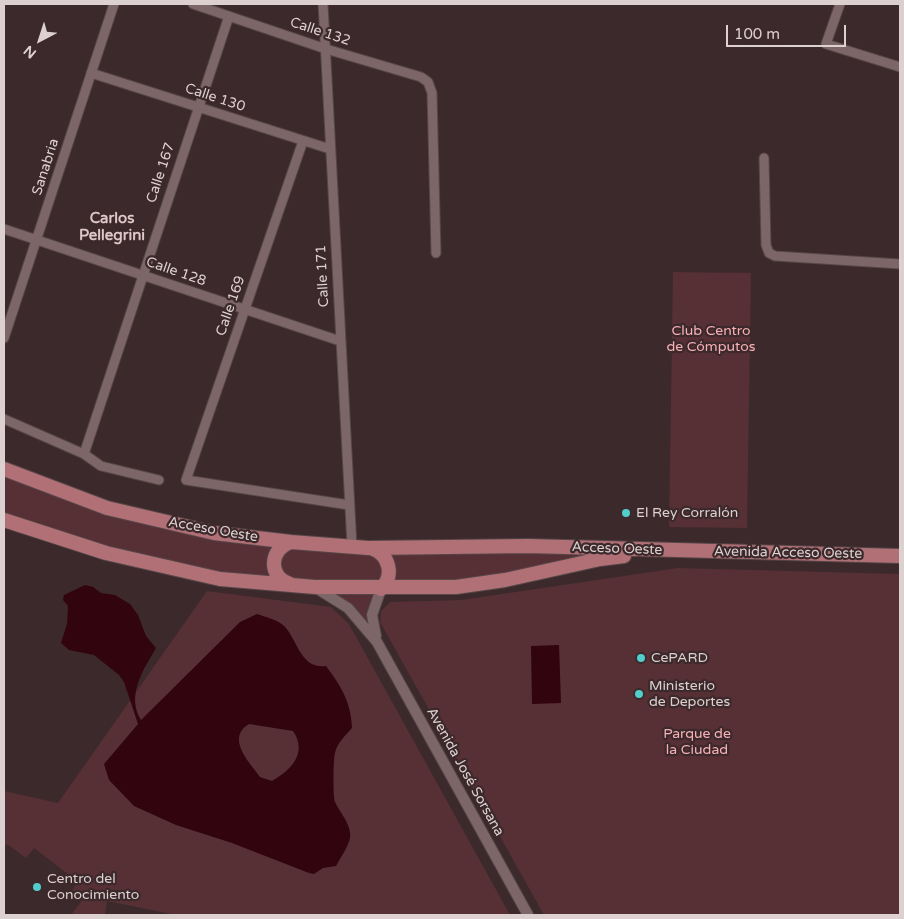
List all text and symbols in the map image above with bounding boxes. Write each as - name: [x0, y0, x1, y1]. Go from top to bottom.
- street label: Calle 132: [288, 14, 352, 50]
- north arrow: [15, 15, 65, 65]
- scale bar: [729, 15, 849, 47]
- text: 100 m: [734, 25, 780, 43]
- text: N: [20, 42, 40, 62]
- street label: Calle 130: [183, 80, 247, 116]
- street label: Sanabria: [29, 137, 63, 197]
- street label: Calle 167: [143, 141, 179, 205]
- district label: Carlos Pellegrini: [79, 210, 145, 245]
- street label: Calle 171: [313, 244, 333, 308]
- street label: Calle 128: [144, 254, 208, 290]
- street label: Calle 169: [213, 274, 249, 338]
- park label: Club Centro de Cómputos: [666, 323, 756, 356]
- place label: El Rey Corralón: [636, 505, 738, 521]
- marker: El Rey Corralón: [620, 507, 632, 519]
- street label: Acceso Oeste: [167, 514, 259, 546]
- street label: Acceso Oeste: [571, 539, 663, 559]
- street label: Avenida Acceso Oeste: [714, 543, 862, 563]
- place label: CePARD: [651, 650, 708, 666]
- marker: CePARD: [635, 652, 647, 664]
- place label: Ministerio de Deportes: [649, 678, 730, 710]
- marker: Ministerio de Deportes: [633, 688, 645, 700]
- street label: Avenida José Sorsana: [423, 705, 507, 839]
- park label: Parque de la Ciudad: [663, 726, 731, 759]
- place label: Centro del Conocimiento: [47, 871, 139, 904]
- marker: Centro del Conocimiento: [31, 881, 43, 893]

